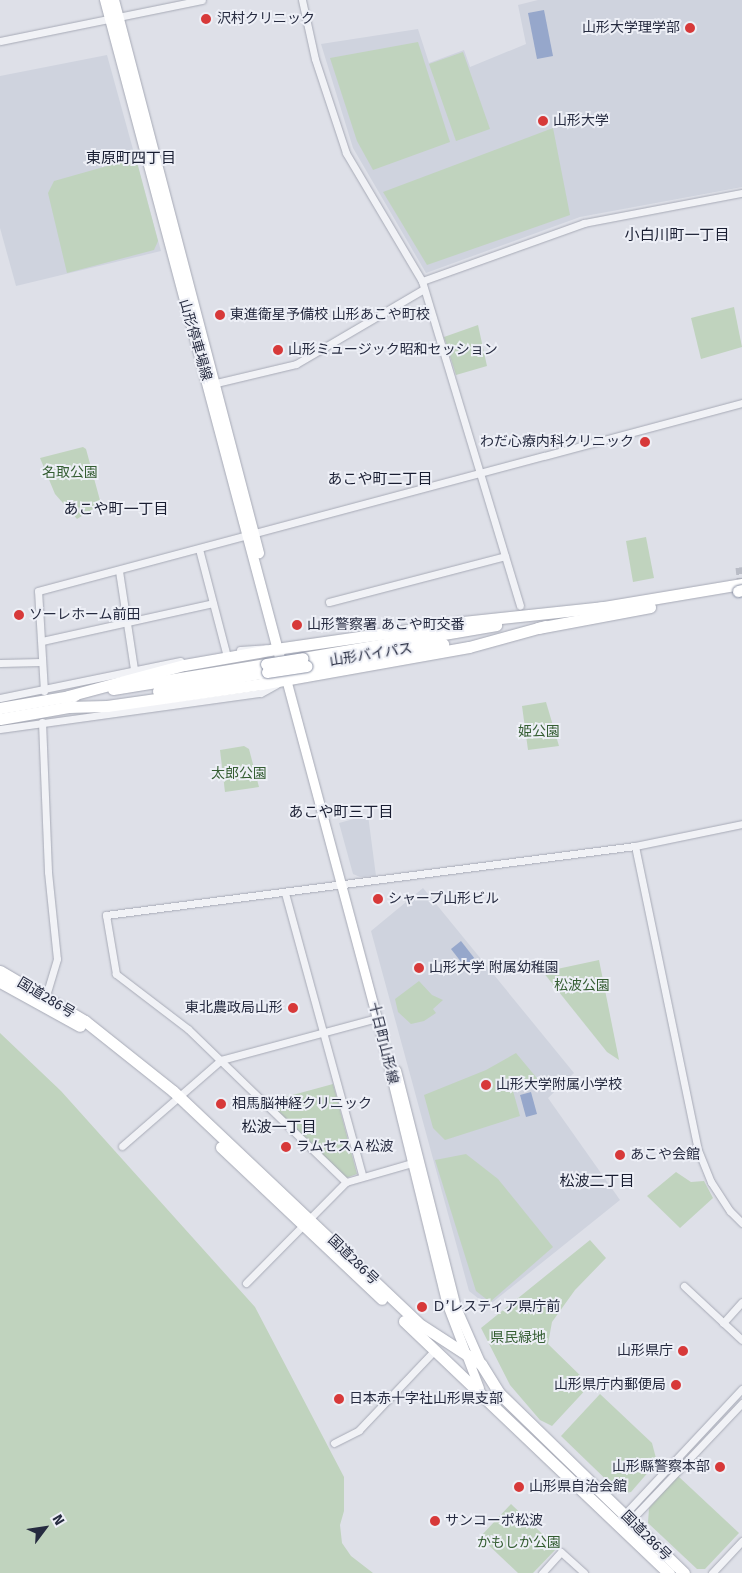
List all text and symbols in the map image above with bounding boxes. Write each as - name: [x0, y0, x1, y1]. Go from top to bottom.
- place label: 沢村クリニック: [217, 11, 315, 27]
- marker: 沢村クリニック: [199, 12, 213, 26]
- place label: 山形大学理学部: [582, 20, 680, 36]
- marker: 山形大学理学部: [684, 22, 696, 34]
- place label: 山形大学: [553, 113, 609, 129]
- marker: 山形大学: [537, 115, 549, 127]
- district label: 東原町四丁目: [86, 150, 176, 168]
- district label: 小白川町一丁目: [625, 227, 729, 245]
- street label: 山形停車場線: [175, 297, 215, 383]
- place label: 東進衛星予備校 山形あこや町校: [230, 307, 430, 323]
- marker: 東進衛星予備校 山形あこや町校: [214, 309, 226, 321]
- place label: 山形ミュージック昭和セッション: [288, 342, 498, 358]
- marker: 山形ミュージック昭和セッション: [272, 344, 284, 356]
- place label: わだ心療内科クリニック: [480, 434, 634, 450]
- marker: わだ心療内科クリニック: [638, 435, 652, 449]
- park label: 名取公園: [42, 465, 98, 481]
- district label: あこや町二丁目: [328, 471, 432, 489]
- district label: あこや町一丁目: [64, 501, 168, 519]
- place label: ソーレホーム前田: [29, 607, 141, 623]
- marker: ソーレホーム前田: [13, 609, 25, 621]
- place label: 山形警察署 あこや町交番: [307, 617, 465, 633]
- marker: 山形警察署 あこや町交番: [291, 619, 303, 631]
- street label: 山形バイパス: [328, 640, 414, 670]
- park label: 姫公園: [518, 724, 560, 740]
- park label: 太郎公園: [211, 766, 267, 782]
- district label: あこや町三丁目: [289, 804, 393, 822]
- place label: シャープ山形ビル: [388, 891, 500, 907]
- marker: シャープ山形ビル: [372, 893, 384, 905]
- place label: 山形大学 附属幼稚園: [429, 960, 559, 976]
- marker: 山形大学 附属幼稚園: [413, 962, 425, 974]
- street label: 国道286号: [14, 974, 78, 1022]
- park label: 松波公園: [554, 978, 610, 994]
- place label: 東北農政局山形: [185, 1000, 283, 1016]
- street label: 十日町山形線: [365, 1000, 401, 1086]
- marker: 東北農政局山形: [287, 1002, 299, 1014]
- place label: 山形大学附属小学校: [496, 1077, 622, 1093]
- marker: 山形大学附属小学校: [480, 1079, 492, 1091]
- place label: 相馬脳神経クリニック: [232, 1096, 372, 1112]
- marker: 相馬脳神経クリニック: [214, 1097, 228, 1111]
- district label: 松波一丁目: [242, 1119, 316, 1137]
- place label: ラムセスＡ松波: [296, 1139, 394, 1155]
- marker: ラムセスＡ松波: [280, 1141, 292, 1153]
- place label: あこや会館: [630, 1147, 700, 1163]
- marker: あこや会館: [614, 1149, 626, 1161]
- district label: 松波二丁目: [560, 1173, 634, 1191]
- street label: 国道286号: [324, 1232, 382, 1288]
- place label: Ｄ’レスティア県庁前: [432, 1299, 561, 1315]
- marker: Ｄ’レスティア県庁前: [416, 1301, 428, 1313]
- park label: 県民緑地: [490, 1330, 546, 1346]
- place label: 山形県庁: [617, 1343, 673, 1359]
- marker: 山形県庁: [677, 1345, 689, 1357]
- place label: 山形県庁内郵便局: [554, 1377, 666, 1393]
- marker: 山形県庁内郵便局: [670, 1379, 682, 1391]
- place label: 日本赤十字社山形県支部: [349, 1391, 503, 1407]
- marker: 日本赤十字社山形県支部: [333, 1393, 345, 1405]
- place label: 山形縣警察本部: [612, 1459, 710, 1475]
- marker: 山形縣警察本部: [714, 1461, 726, 1473]
- place label: 山形県自治会館: [529, 1479, 627, 1495]
- marker: 山形県自治会館: [513, 1481, 525, 1493]
- north arrow: [20, 1503, 70, 1553]
- street label: 国道286号: [617, 1507, 675, 1565]
- text: N: [49, 1512, 68, 1528]
- place label: サンコーポ松波: [445, 1513, 543, 1529]
- marker: サンコーポ松波: [429, 1515, 441, 1527]
- park label: かもしか公園: [477, 1535, 561, 1551]

